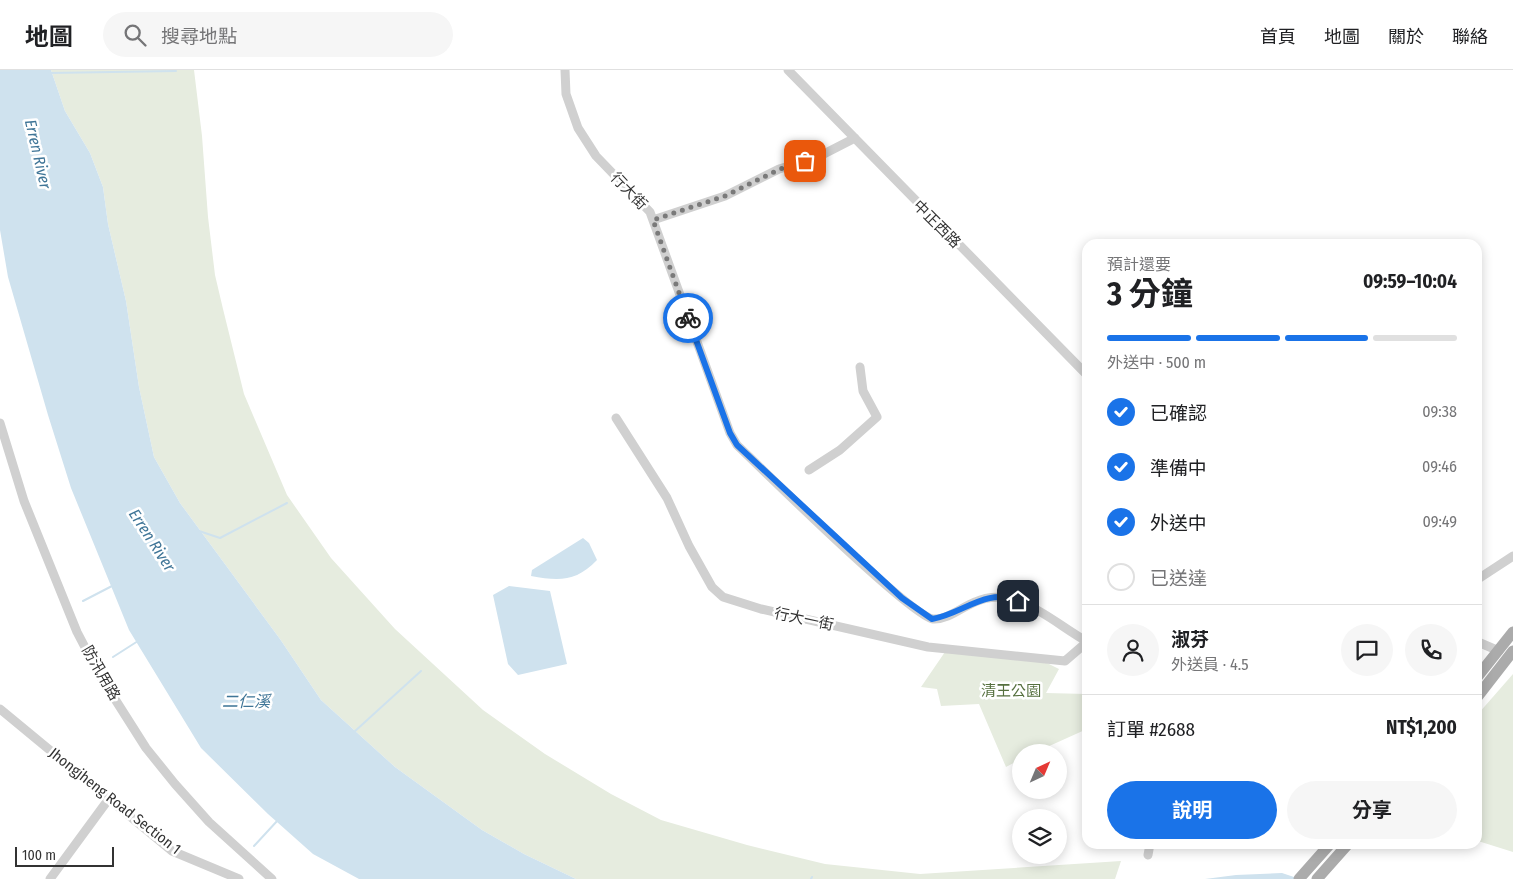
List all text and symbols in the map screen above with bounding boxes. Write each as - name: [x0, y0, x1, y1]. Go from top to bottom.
- search box: [103, 12, 453, 57]
- icon: search: [121, 21, 149, 49]
- text: 地圖: [25, 23, 73, 51]
- text: 搜尋地點: [161, 25, 237, 48]
- text: 首頁: [1260, 26, 1296, 48]
- text: 地圖: [1324, 26, 1360, 48]
- text: 關於: [1388, 26, 1424, 48]
- text: 聯絡: [1452, 26, 1488, 48]
- water label: Erren River: [21, 117, 55, 191]
- pin: [784, 140, 826, 182]
- icon: bag: [791, 147, 819, 175]
- street label: 行大街: [607, 169, 651, 213]
- street label: 中正西路: [909, 196, 965, 252]
- text: 預計還要: [1107, 255, 1171, 274]
- text: 09:59–10:04: [1363, 270, 1457, 293]
- text: 3 分鐘: [1107, 275, 1193, 313]
- courier: [663, 293, 713, 343]
- icon: bike: [674, 304, 702, 332]
- text: 外送中 · 500 m: [1107, 353, 1206, 372]
- icon: check: [1107, 398, 1135, 426]
- text: 已確認: [1150, 402, 1207, 425]
- text: 09:38: [1422, 402, 1457, 421]
- icon: check: [1107, 453, 1135, 481]
- text: 準備中: [1150, 457, 1207, 480]
- text: 09:46: [1422, 457, 1457, 476]
- water label: Erren River: [125, 505, 179, 575]
- icon: check: [1107, 508, 1135, 536]
- text: 外送中: [1150, 512, 1207, 535]
- text: 09:49: [1422, 512, 1457, 531]
- text: 已送達: [1150, 567, 1207, 590]
- pin: [997, 580, 1039, 622]
- icon: home: [1004, 587, 1032, 615]
- street label: 行大一街: [773, 604, 835, 634]
- button: person: [1107, 624, 1159, 676]
- button: chat: [1341, 624, 1393, 676]
- button: phone: [1405, 624, 1457, 676]
- text: 淑芬: [1171, 628, 1209, 651]
- street label: 防汛用路: [78, 643, 124, 703]
- text: 外送員 · 4.5: [1171, 655, 1249, 674]
- park label: 清王公園: [981, 682, 1041, 700]
- water label: 二仁溪: [222, 692, 272, 711]
- text: NT$1,200: [1386, 716, 1457, 739]
- text: 訂單 #2688: [1107, 718, 1195, 741]
- street label: Jhongjheng Road Section 1: [46, 744, 184, 858]
- north arrow: [1012, 744, 1068, 799]
- map controls: [1012, 744, 1067, 864]
- button: 說明: [1107, 781, 1277, 839]
- button: 分享: [1287, 781, 1457, 839]
- button: layers: [1012, 809, 1067, 864]
- scale bar: [15, 844, 114, 867]
- text: 100 m: [22, 847, 56, 864]

